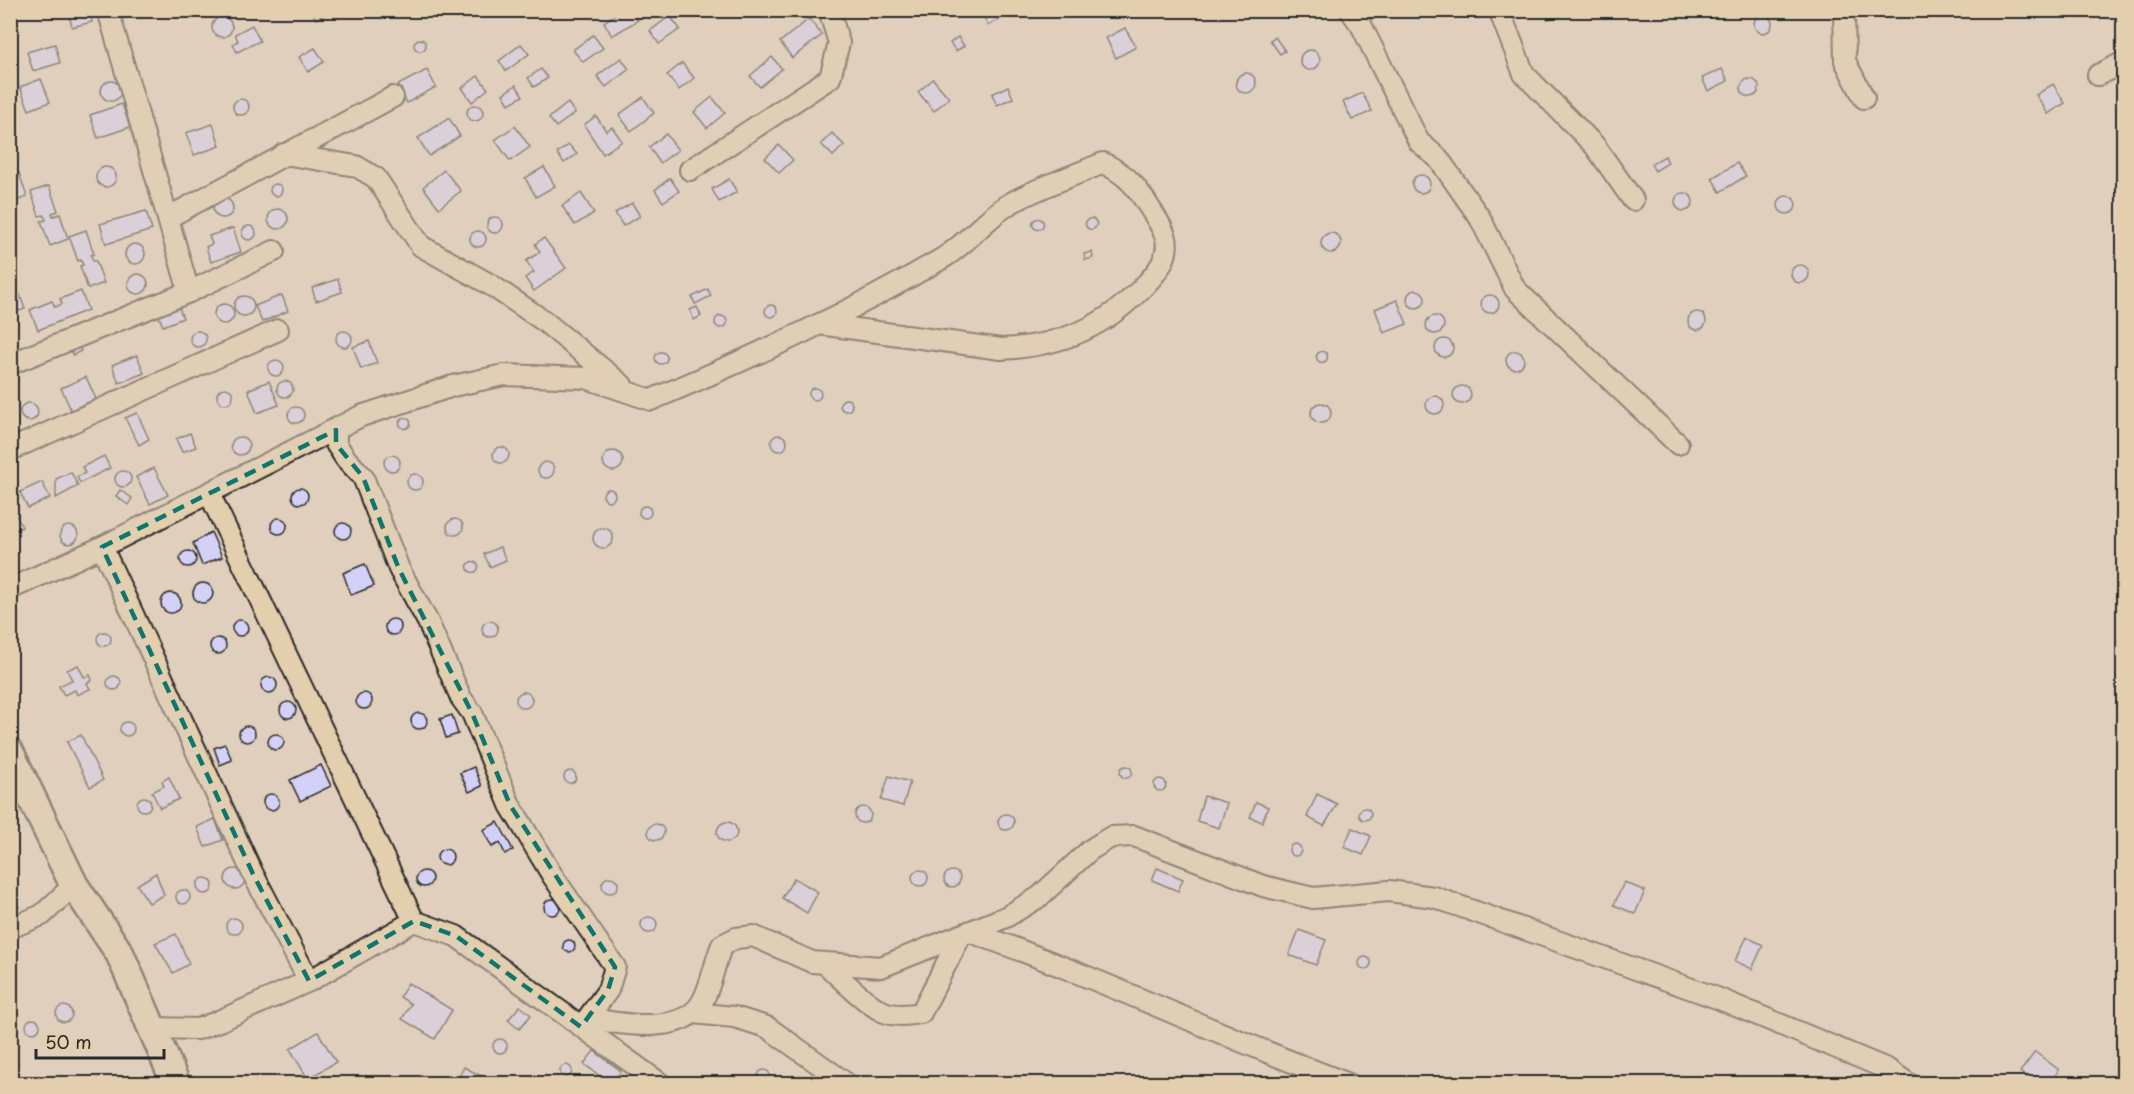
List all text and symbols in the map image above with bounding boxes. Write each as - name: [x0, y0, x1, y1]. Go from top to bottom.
- scale bar: [36, 1022, 164, 1060]
- text: 50 m: [45, 1028, 92, 1055]

